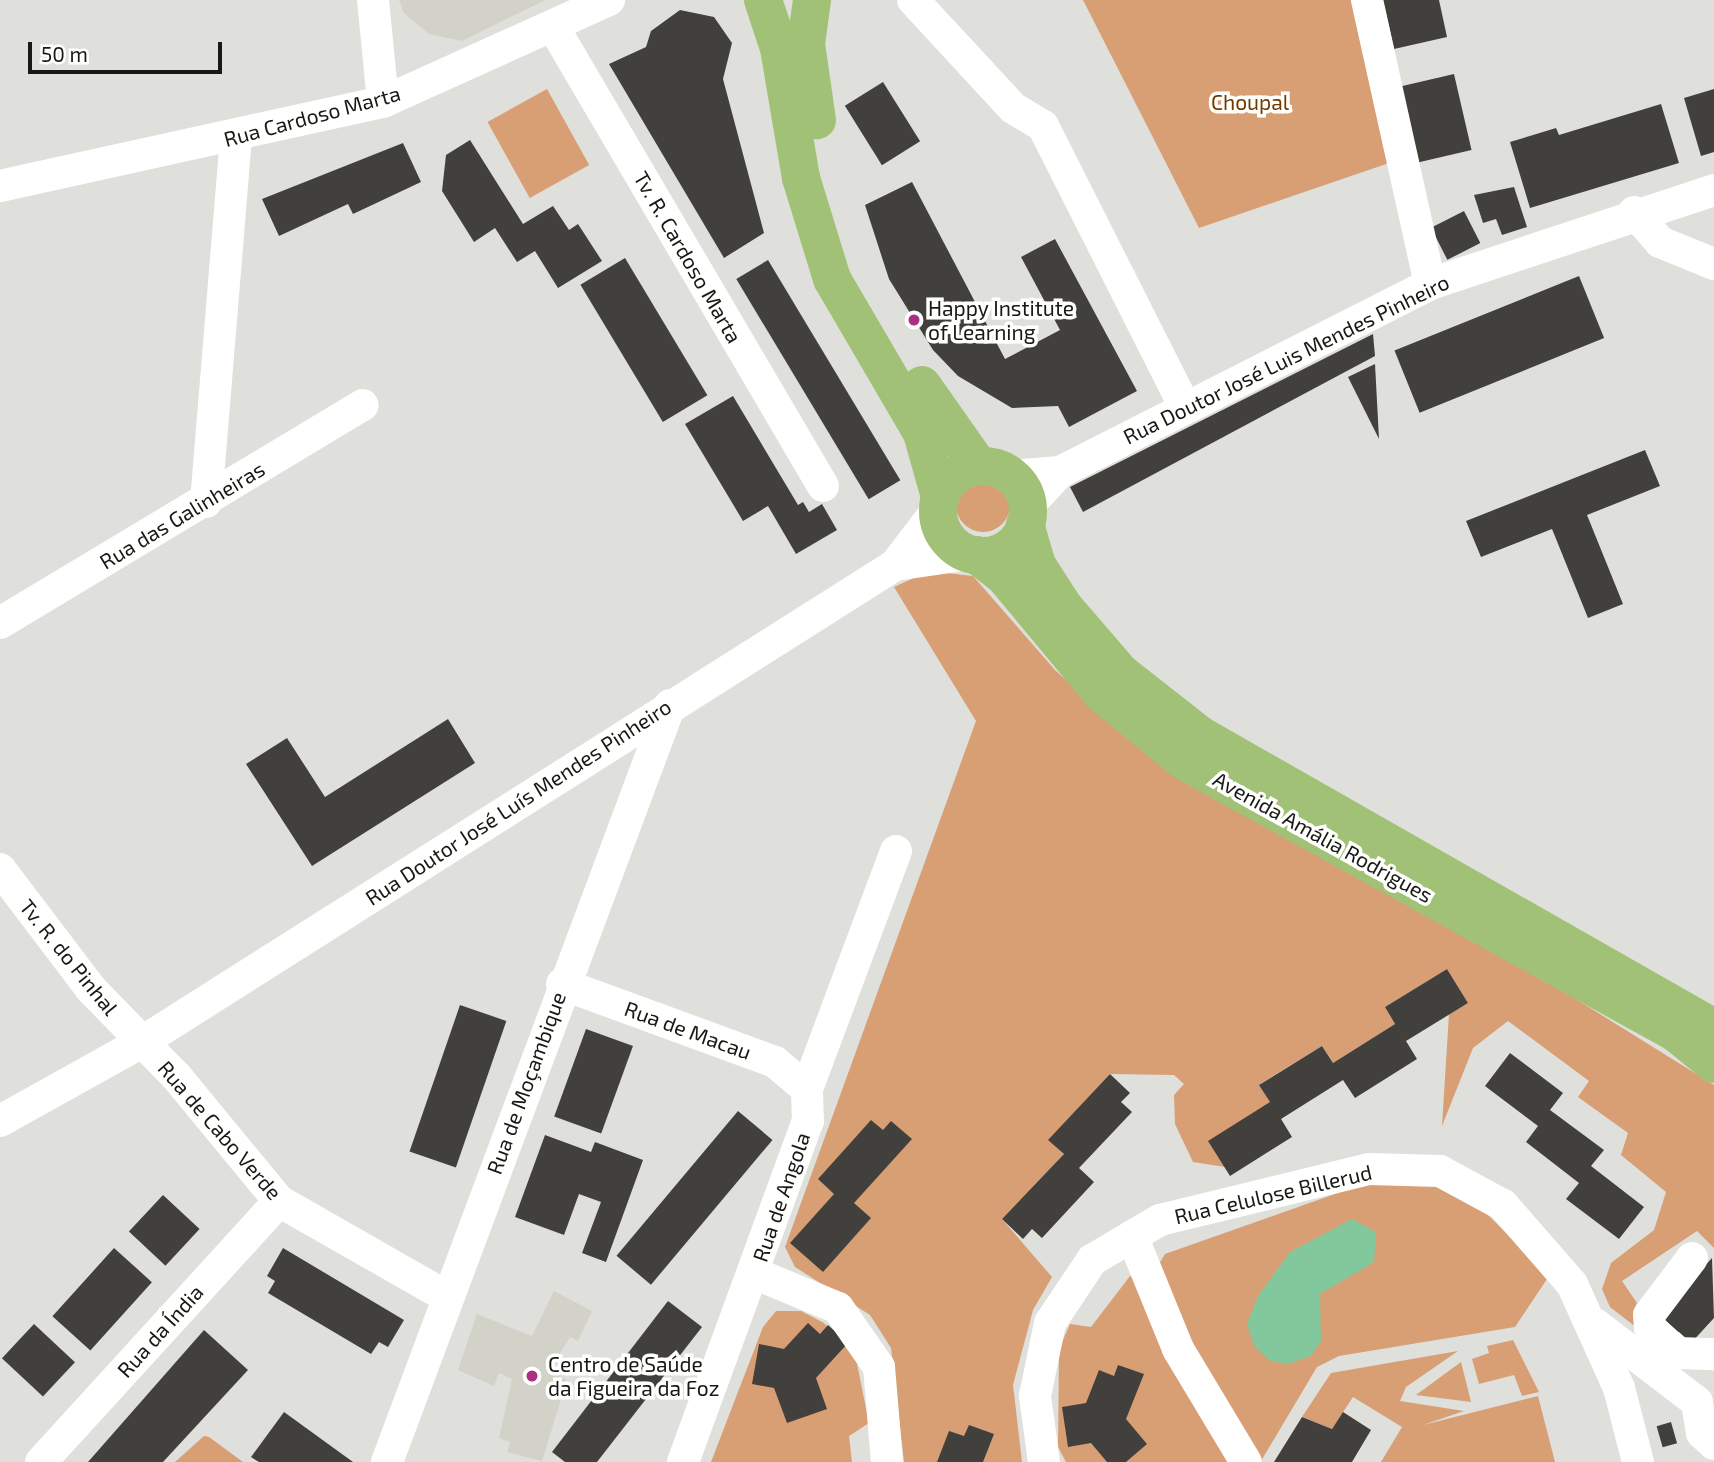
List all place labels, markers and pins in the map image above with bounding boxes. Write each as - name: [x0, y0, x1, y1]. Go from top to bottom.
- place label: Happy Institute of Learning: [928, 295, 1074, 345]
- marker: Happy Institute of Learning: [906, 312, 922, 328]
- place label: Centro de Saúde da Figueira da Foz: [548, 1351, 719, 1401]
- marker: Centro de Saúde da Figueira da Foz: [522, 1366, 542, 1386]

